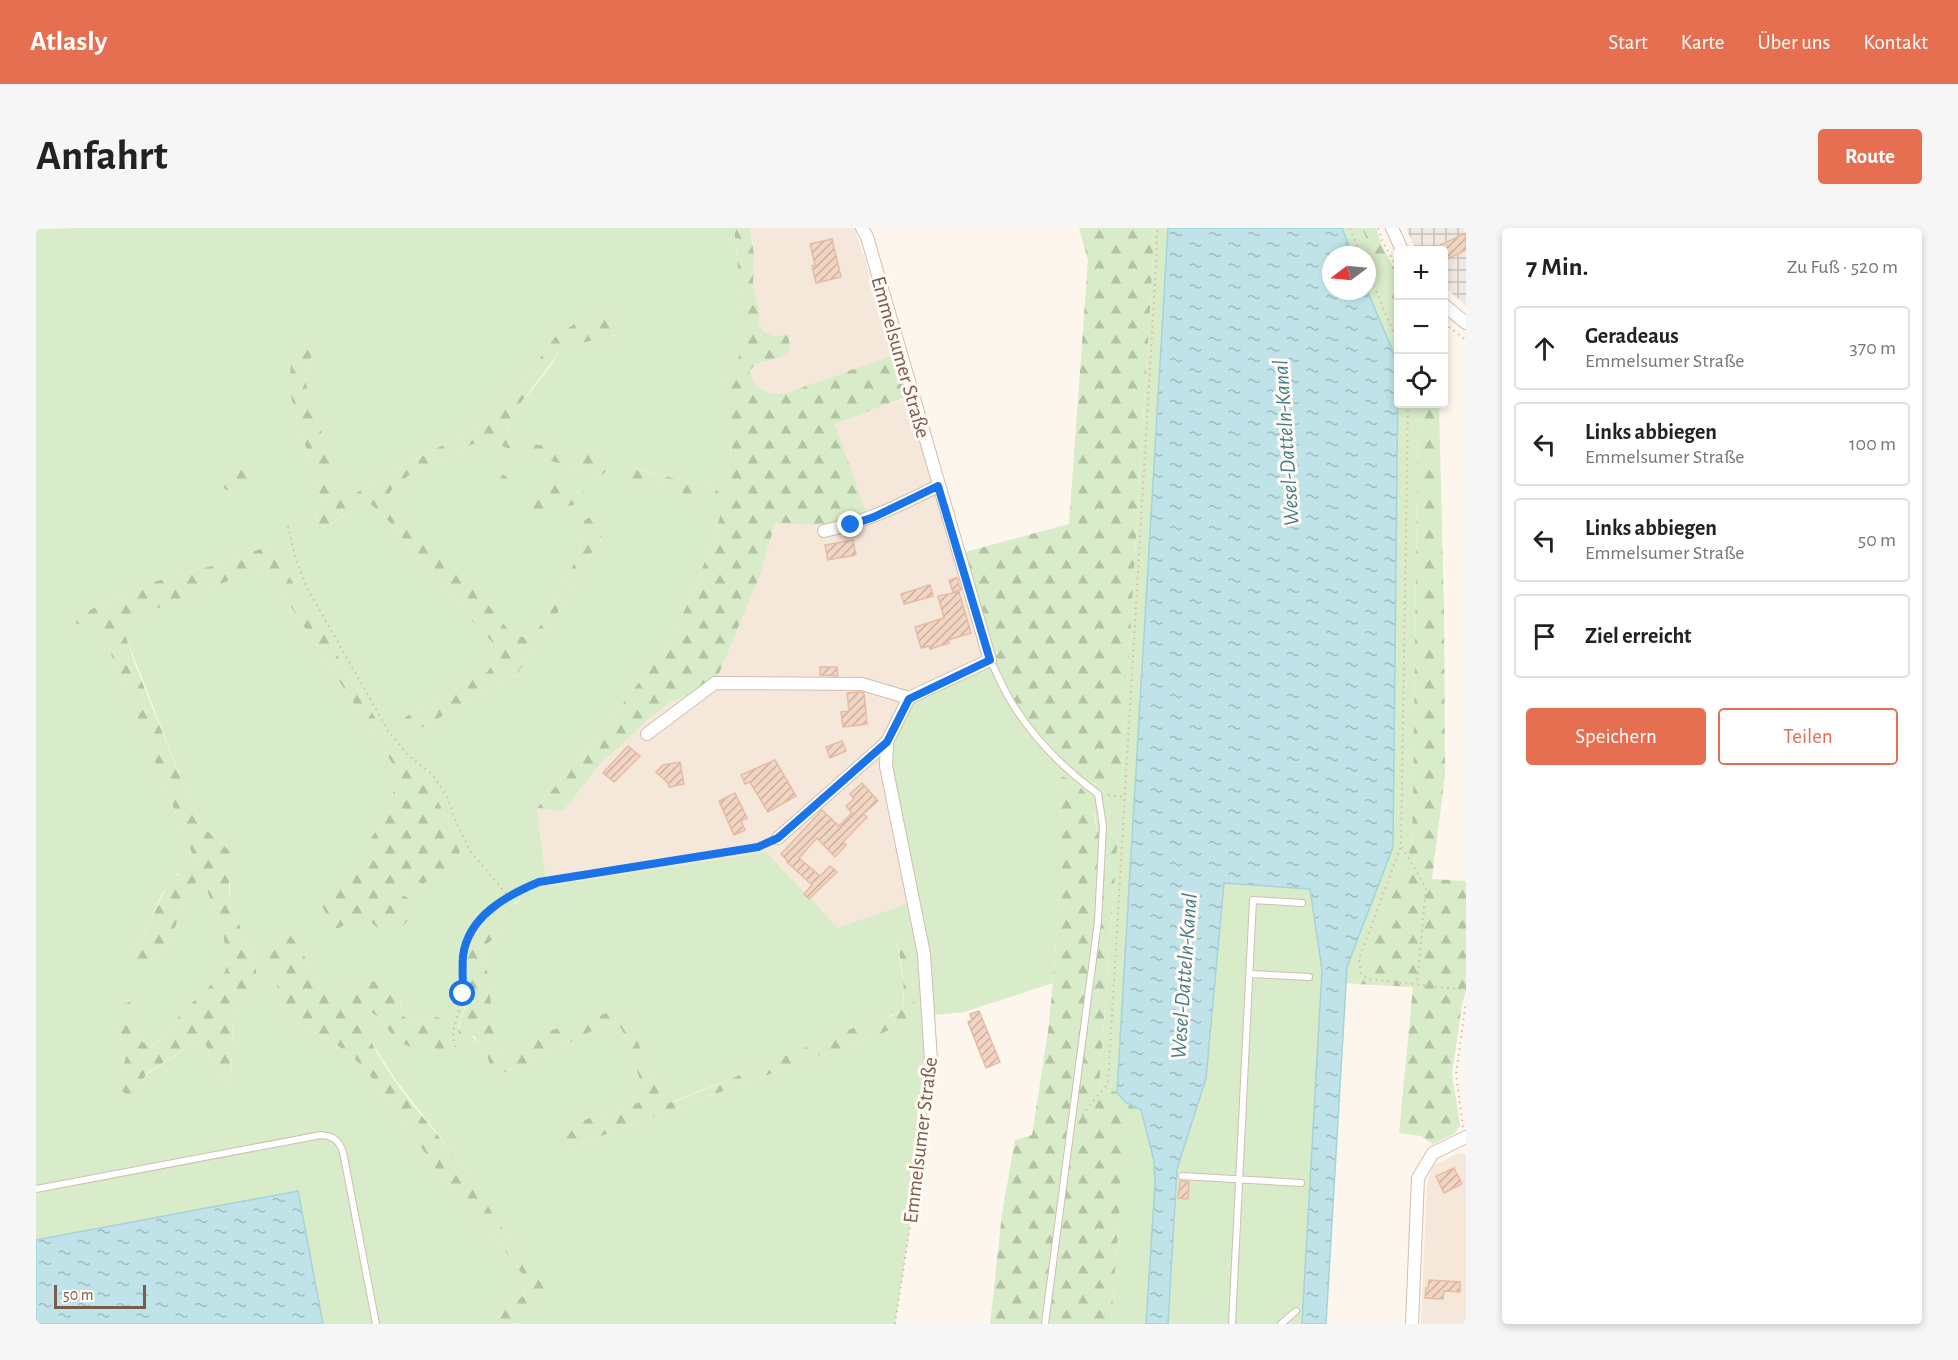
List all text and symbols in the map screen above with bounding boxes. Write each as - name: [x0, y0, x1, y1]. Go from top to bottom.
- text: Atlasly: [30, 28, 107, 56]
- text: Start: [1608, 32, 1648, 53]
- text: Karte: [1681, 32, 1724, 53]
- text: Über uns: [1757, 32, 1830, 53]
- text: Kontakt: [1863, 32, 1928, 53]
- button: Route: [1818, 129, 1922, 184]
- text: Anfahrt: [36, 135, 168, 177]
- north arrow: [1322, 246, 1376, 300]
- map controls: [1394, 246, 1448, 408]
- button: +: [1394, 246, 1448, 300]
- text: 7 Min.: [1526, 254, 1588, 280]
- text: Zu Fuß · 520 m: [1787, 257, 1898, 277]
- street label: Emmelsumer Straße: [867, 274, 934, 440]
- button: −: [1394, 300, 1448, 354]
- text: Geradeaus: [1585, 325, 1679, 347]
- icon: ahead: [1528, 332, 1561, 365]
- text: 370 m: [1850, 338, 1896, 358]
- text: Emmelsumer Straße: [1585, 351, 1744, 371]
- button: locate: [1394, 354, 1448, 408]
- water label: Wesel-Datteln-Kanal: [1269, 359, 1303, 527]
- text: Links abbiegen: [1585, 421, 1717, 443]
- icon: left: [1528, 428, 1561, 461]
- text: 100 m: [1849, 434, 1896, 454]
- text: Emmelsumer Straße: [1585, 447, 1744, 467]
- route end: [837, 511, 863, 537]
- text: Links abbiegen: [1585, 517, 1717, 539]
- icon: left: [1528, 524, 1561, 557]
- text: 50 m: [1858, 530, 1896, 550]
- text: Emmelsumer Straße: [1585, 543, 1744, 563]
- icon: arrive: [1528, 620, 1561, 653]
- text: Ziel erreicht: [1585, 625, 1692, 647]
- button: Speichern: [1526, 708, 1706, 765]
- button: Teilen: [1718, 708, 1898, 765]
- water label: Wesel-Datteln-Kanal: [1167, 892, 1201, 1060]
- route start: [449, 980, 475, 1006]
- street label: Emmelsumer Straße: [900, 1056, 941, 1224]
- scale bar: [54, 1282, 146, 1310]
- text: 50 m: [63, 1287, 94, 1303]

